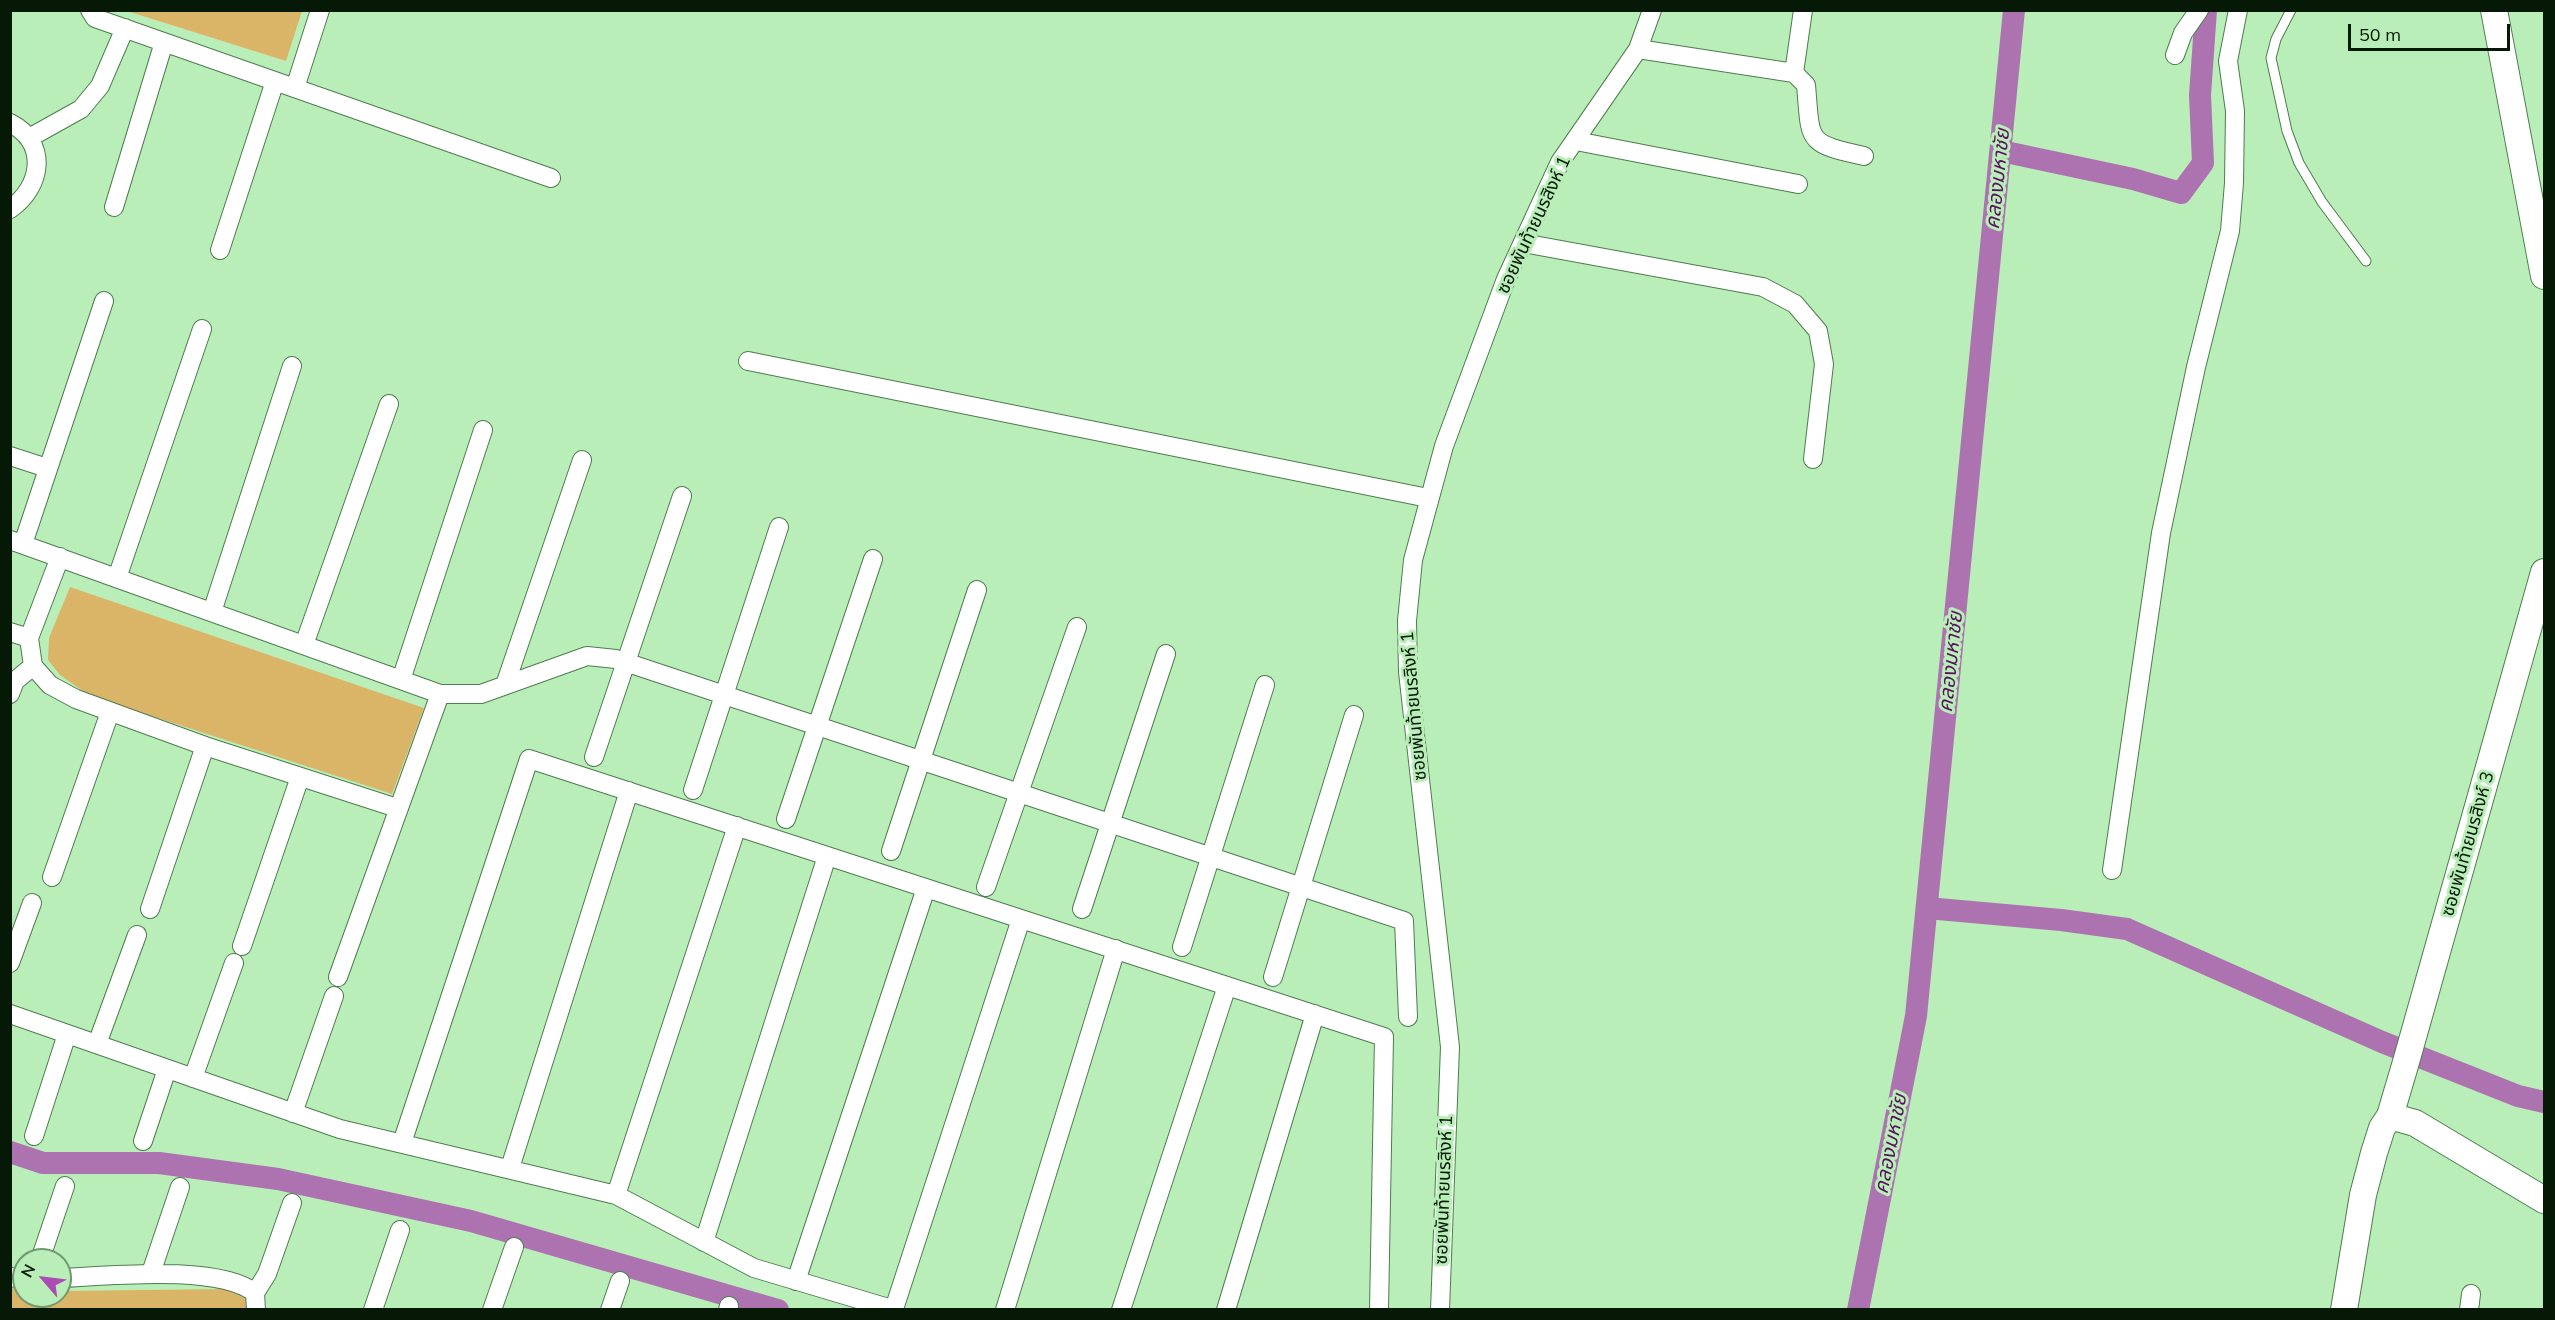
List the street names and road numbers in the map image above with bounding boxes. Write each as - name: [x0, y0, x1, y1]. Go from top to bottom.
- street label: ซอยพันท้ายนรสิงห์ 1: [1493, 153, 1575, 297]
- street label: ซอยพันท้ายนรสิงห์ 1: [1397, 631, 1431, 781]
- street label: ซอยพันท้ายนรสิงห์ 3: [2437, 769, 2499, 919]
- street label: ซอยพันท้ายนรสิงห์ 1: [1431, 1115, 1457, 1265]

